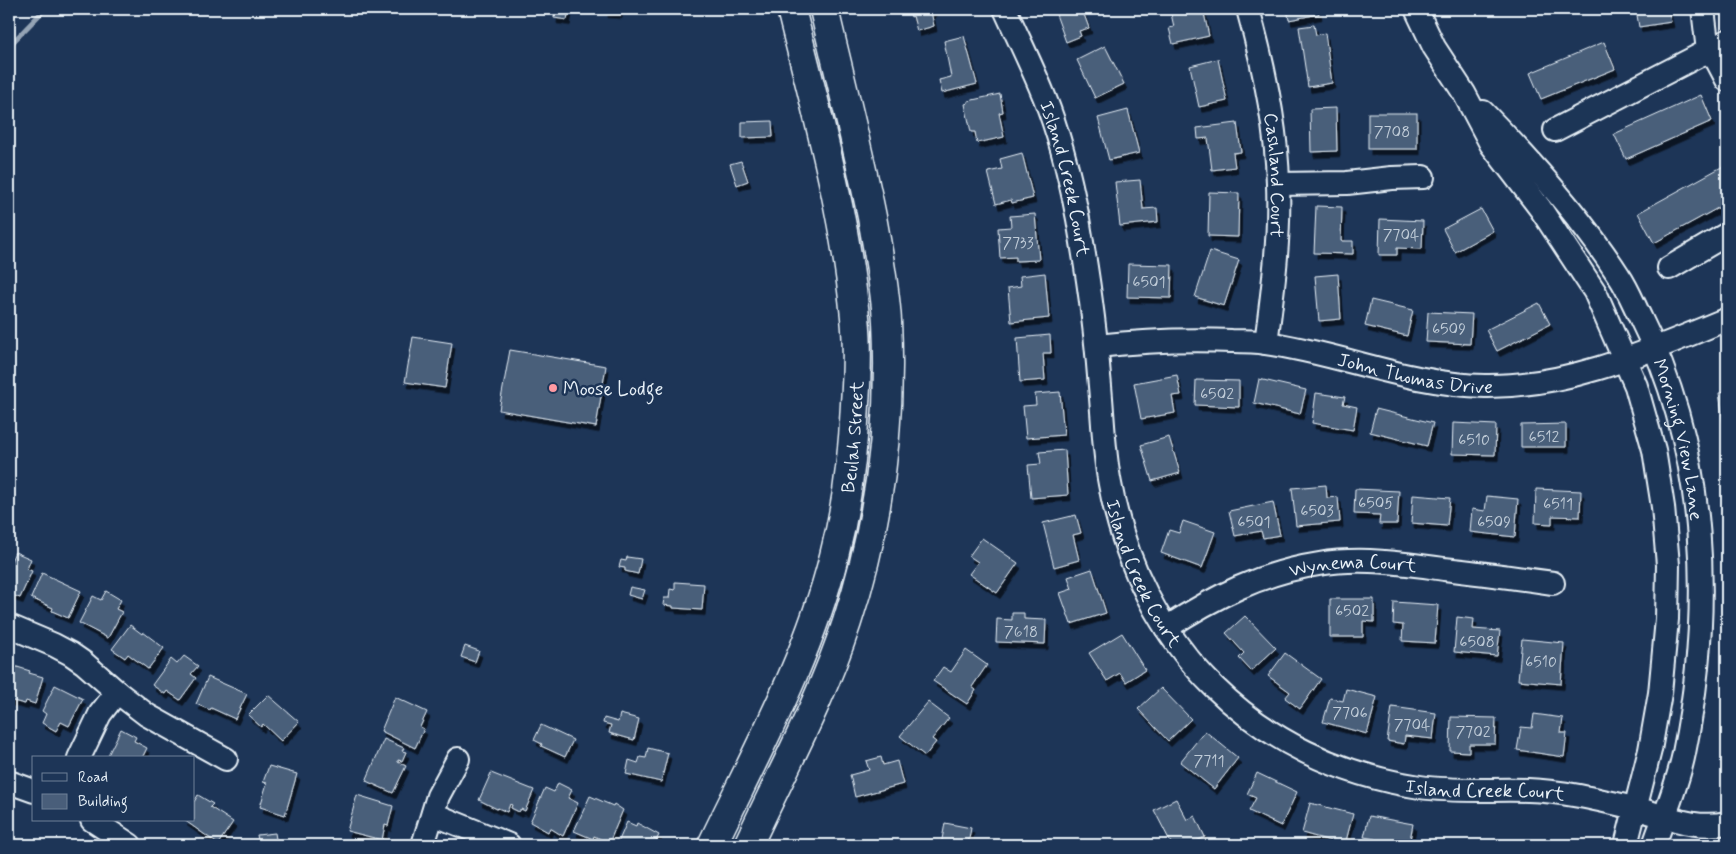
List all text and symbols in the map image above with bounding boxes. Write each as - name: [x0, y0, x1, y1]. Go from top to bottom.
- street label: Island Creek Court: [1033, 97, 1095, 258]
- street label: Cashland Court: [1257, 111, 1289, 238]
- house number: 7708: [1374, 122, 1410, 143]
- house number: 7704: [1383, 225, 1419, 246]
- house number: 7733: [1002, 233, 1034, 254]
- house number: 6501: [1132, 272, 1166, 293]
- house number: 6509: [1432, 319, 1466, 340]
- street label: John Thomas Drive: [1335, 348, 1493, 400]
- street label: Morning View Lane: [1646, 355, 1708, 522]
- place label: Moose Lodge: [563, 377, 663, 405]
- street label: Beulah Street: [836, 380, 870, 495]
- marker: Moose Lodge: [547, 382, 559, 394]
- house number: 6502: [1200, 384, 1234, 405]
- house number: 6512: [1529, 427, 1560, 448]
- house number: 6510: [1458, 430, 1490, 451]
- house number: 6505: [1358, 493, 1394, 514]
- house number: 6511: [1543, 494, 1573, 515]
- street label: Island Creek Court: [1100, 497, 1186, 653]
- house number: 6503: [1300, 501, 1334, 522]
- house number: 6501: [1237, 512, 1271, 533]
- house number: 6509: [1477, 512, 1511, 533]
- street label: Wynema Court: [1287, 550, 1418, 584]
- house number: 6502: [1335, 601, 1369, 622]
- house number: 7618: [1004, 622, 1038, 643]
- house number: 6508: [1459, 632, 1495, 653]
- house number: 6510: [1525, 652, 1557, 673]
- house number: 7706: [1332, 703, 1368, 724]
- house number: 7704: [1394, 715, 1430, 736]
- house number: 7702: [1455, 722, 1491, 743]
- house number: 7711: [1193, 751, 1225, 772]
- legend: [32, 756, 195, 822]
- text: Road: [78, 768, 108, 788]
- street label: Island Creek Court: [1403, 774, 1566, 807]
- text: Building: [78, 792, 128, 813]

